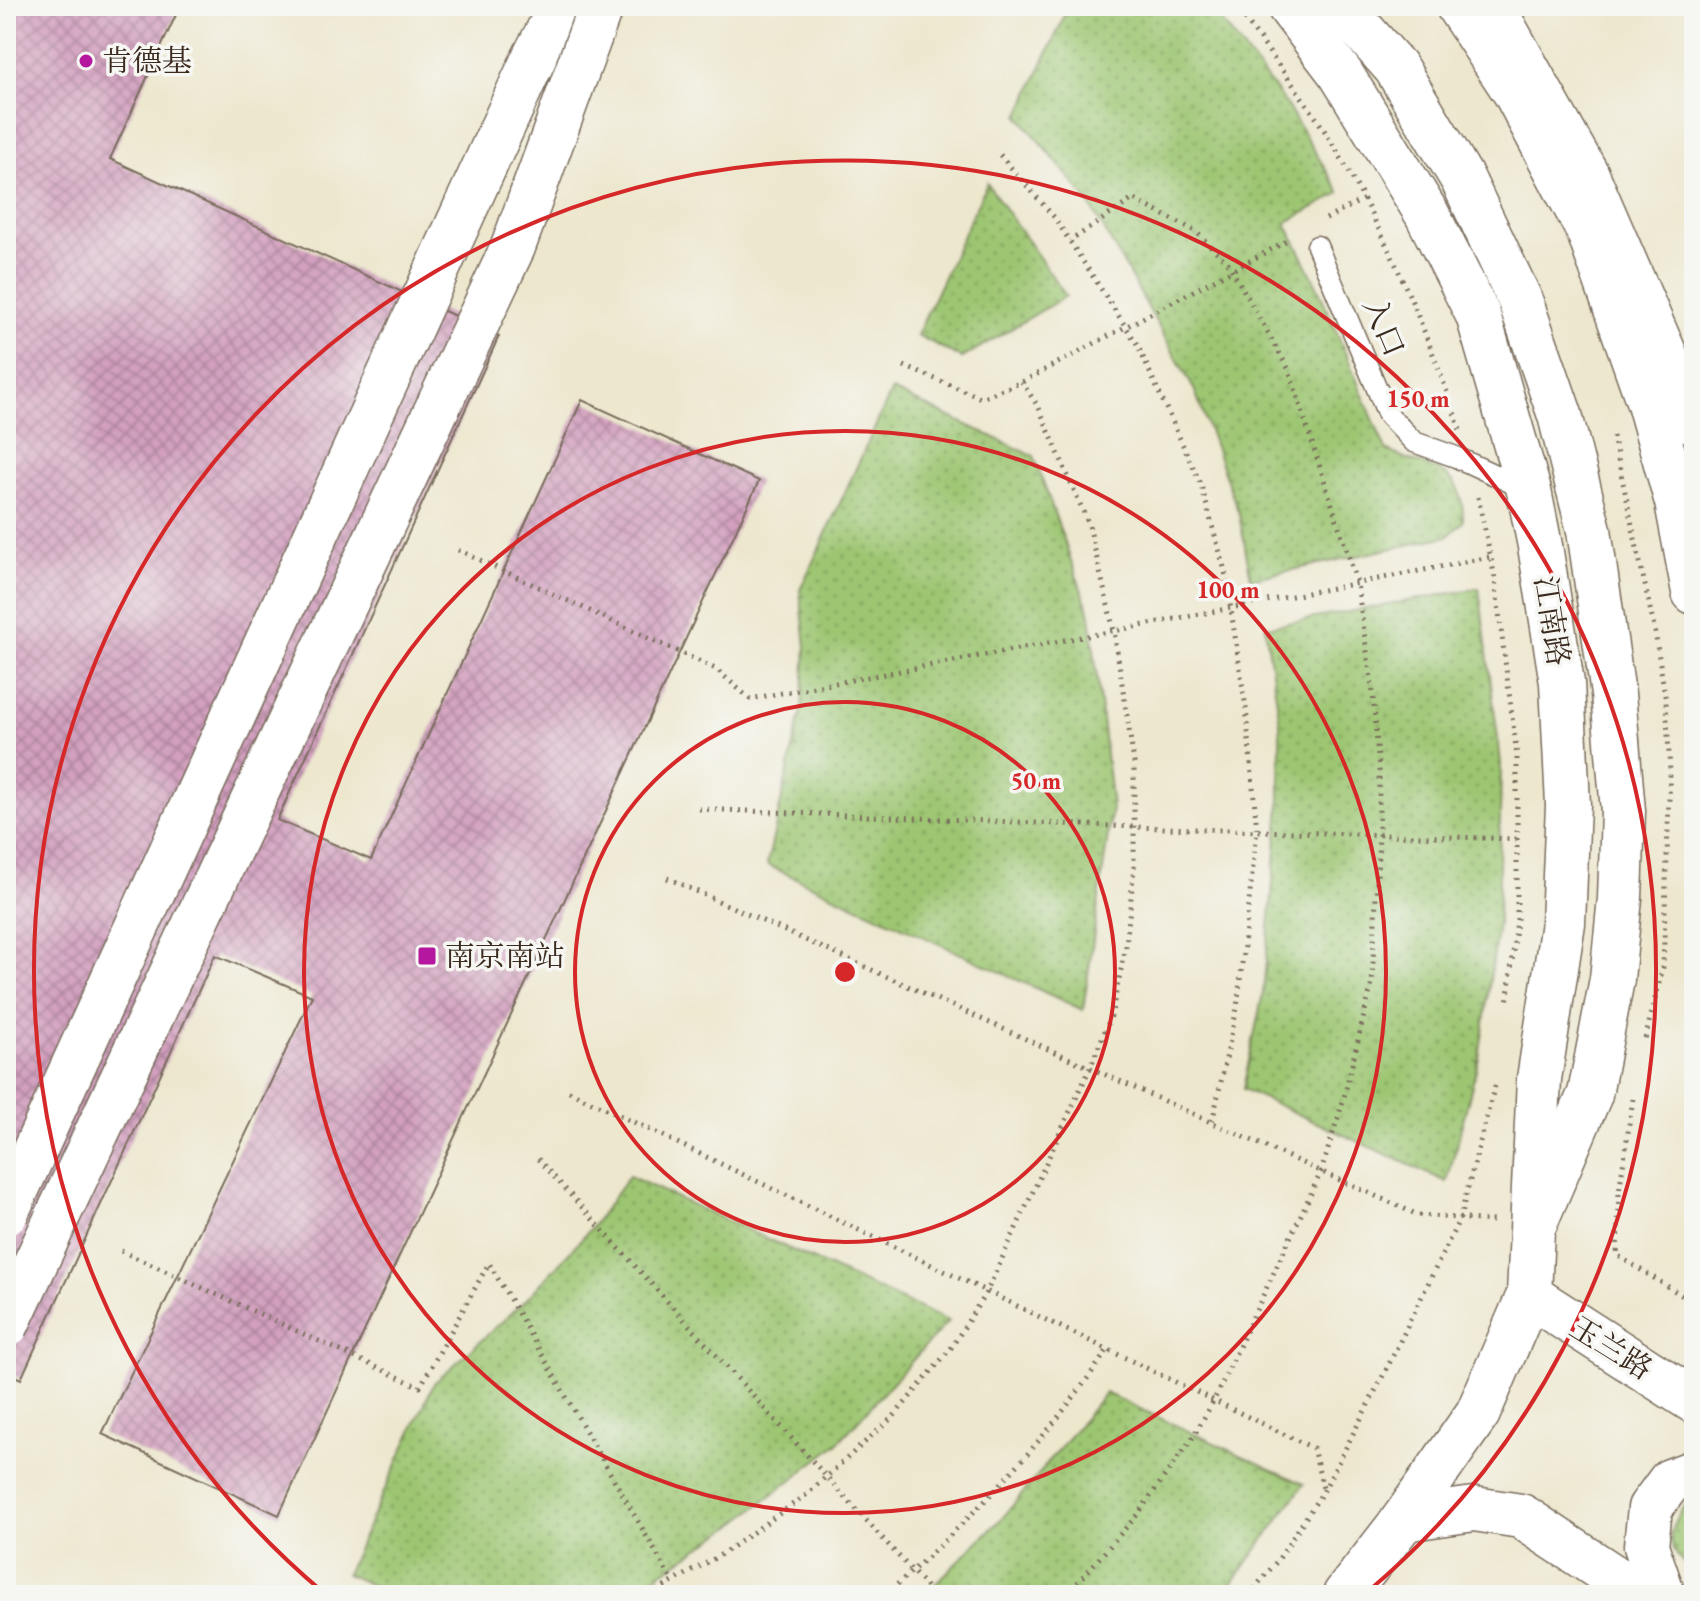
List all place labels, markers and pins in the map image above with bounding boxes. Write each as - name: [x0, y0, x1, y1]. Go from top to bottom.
- place label: 肯德基: [102, 41, 192, 80]
- marker: 肯德基: [77, 52, 95, 70]
- place label: 南京南站: [445, 936, 565, 975]
- marker: 南京南站: [416, 945, 438, 967]
- centre of rings: [831, 958, 859, 986]

